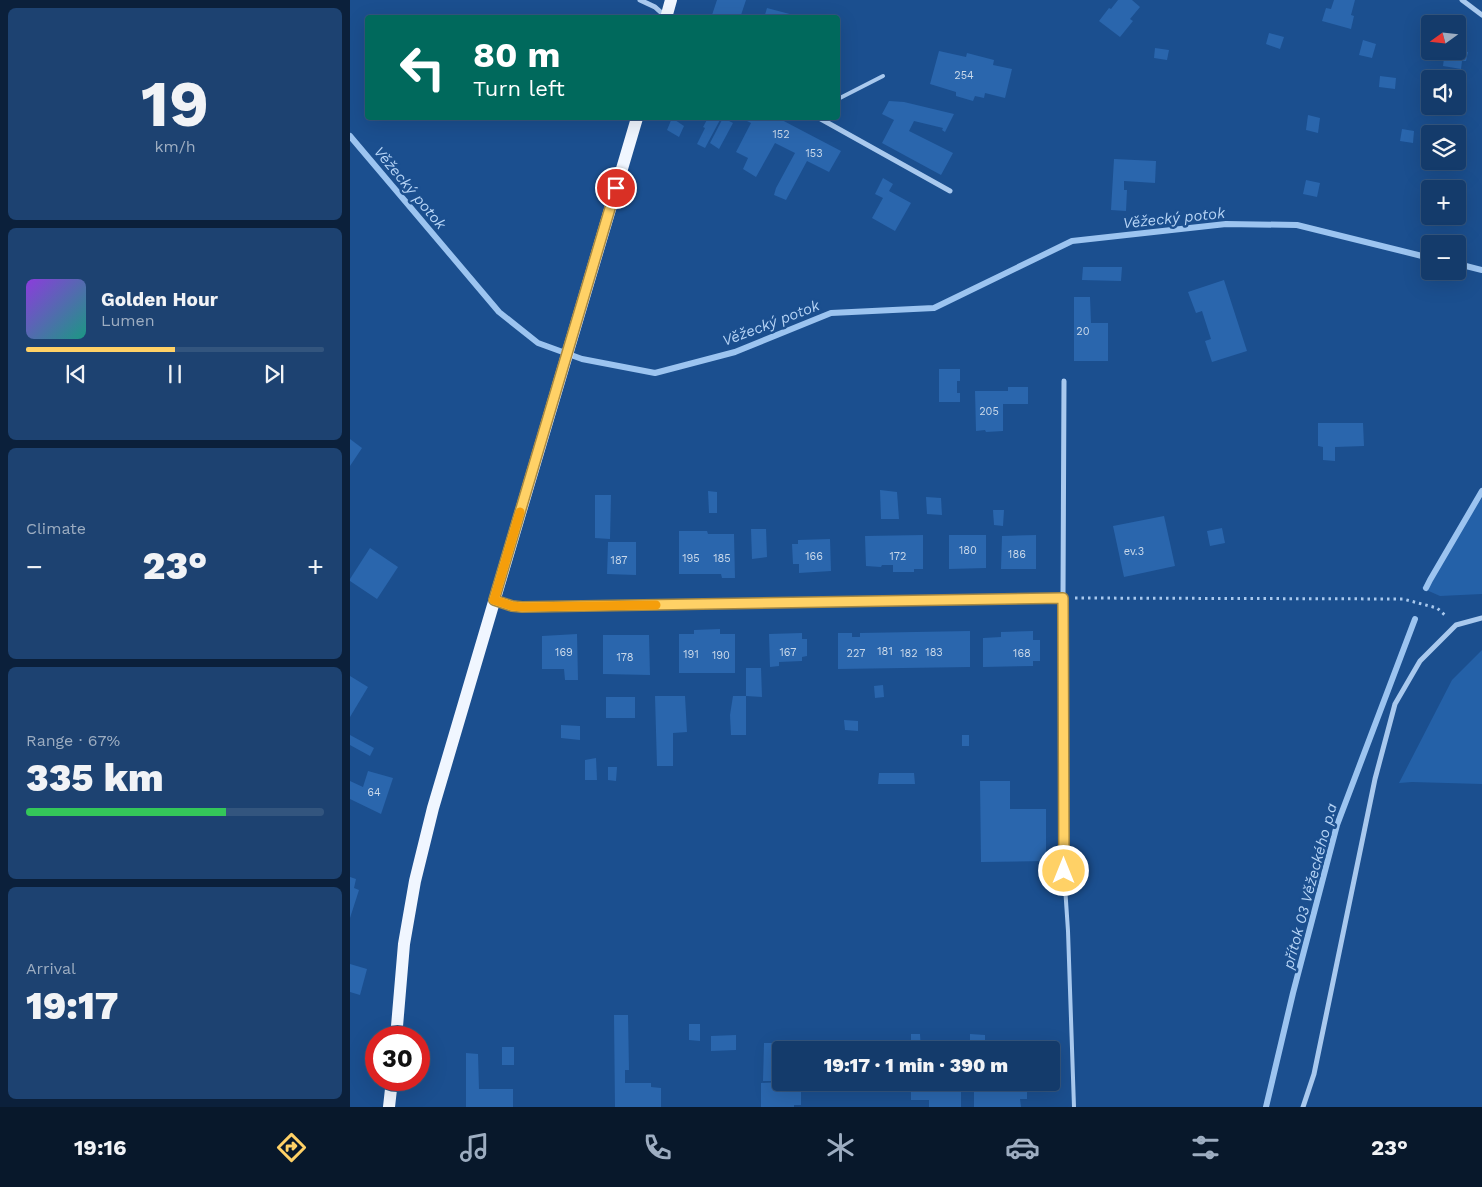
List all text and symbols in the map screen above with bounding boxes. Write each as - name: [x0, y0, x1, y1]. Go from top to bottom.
- north arrow: [1421, 15, 1466, 60]
- map controls: [1421, 15, 1466, 280]
- text: 80 m: [473, 34, 560, 76]
- icon: left: [390, 35, 455, 100]
- text: 19: [141, 66, 209, 142]
- house number: 254: [954, 69, 974, 82]
- button: sound: [1421, 70, 1466, 115]
- text: Turn left: [473, 76, 565, 101]
- button: layers: [1421, 125, 1466, 170]
- house number: 152: [772, 128, 790, 141]
- text: km/h: [154, 137, 196, 156]
- water label: Věžecký potok: [370, 143, 450, 234]
- house number: 153: [805, 147, 823, 160]
- pin: [595, 167, 637, 209]
- icon: arrive: [602, 174, 630, 202]
- button: +: [1421, 180, 1466, 225]
- water label: Věžecký potok: [1122, 204, 1227, 232]
- button: −: [1421, 235, 1466, 280]
- text: Golden Hour: [101, 288, 218, 311]
- water label: Věžecký potok: [720, 296, 823, 350]
- text: Lumen: [101, 311, 155, 330]
- house number: 20: [1076, 325, 1090, 338]
- icon: previous: [62, 360, 90, 388]
- icon: pause: [161, 360, 189, 388]
- icon: next: [260, 360, 288, 388]
- house number: 205: [979, 405, 999, 418]
- text: Climate: [26, 519, 86, 538]
- text: 23°: [143, 544, 207, 588]
- house number: 180: [959, 544, 977, 557]
- house number: ev.3: [1124, 545, 1144, 558]
- house number: 186: [1008, 548, 1026, 561]
- text: −: [26, 550, 43, 583]
- text: +: [307, 550, 324, 583]
- house number: 166: [805, 550, 823, 563]
- house number: 172: [890, 550, 906, 563]
- house number: 195: [682, 552, 700, 565]
- house number: 185: [713, 552, 731, 565]
- house number: 187: [611, 554, 627, 567]
- house number: 181: [877, 645, 893, 658]
- house number: 169: [555, 646, 573, 659]
- house number: 167: [779, 646, 797, 659]
- house number: 183: [925, 646, 943, 659]
- house number: 227: [847, 647, 865, 660]
- house number: 182: [900, 647, 918, 660]
- house number: 168: [1013, 647, 1031, 660]
- house number: 191: [683, 648, 699, 661]
- house number: 190: [712, 649, 730, 662]
- house number: 178: [616, 651, 634, 664]
- text: Range · 67%: [26, 731, 120, 750]
- text: 335 km: [26, 756, 164, 800]
- house number: 64: [367, 786, 381, 799]
- water label: přítok 03 Věžeckého p.a: [1279, 801, 1341, 972]
- position arrow: [1037, 844, 1089, 896]
- text: Arrival: [26, 959, 76, 978]
- text: 19:17: [26, 984, 119, 1028]
- speed limit sign: 30: [365, 1026, 430, 1091]
- text: 19:17 · 1 min · 390 m: [824, 1054, 1008, 1077]
- icon: directions: [274, 1130, 309, 1165]
- icon: music: [457, 1130, 492, 1165]
- icon: phone: [640, 1130, 675, 1165]
- icon: climate: [823, 1130, 858, 1165]
- icon: car: [1005, 1130, 1040, 1165]
- icon: filters: [1188, 1130, 1223, 1165]
- text: 19:16: [74, 1135, 127, 1160]
- text: 23°: [1371, 1135, 1408, 1160]

